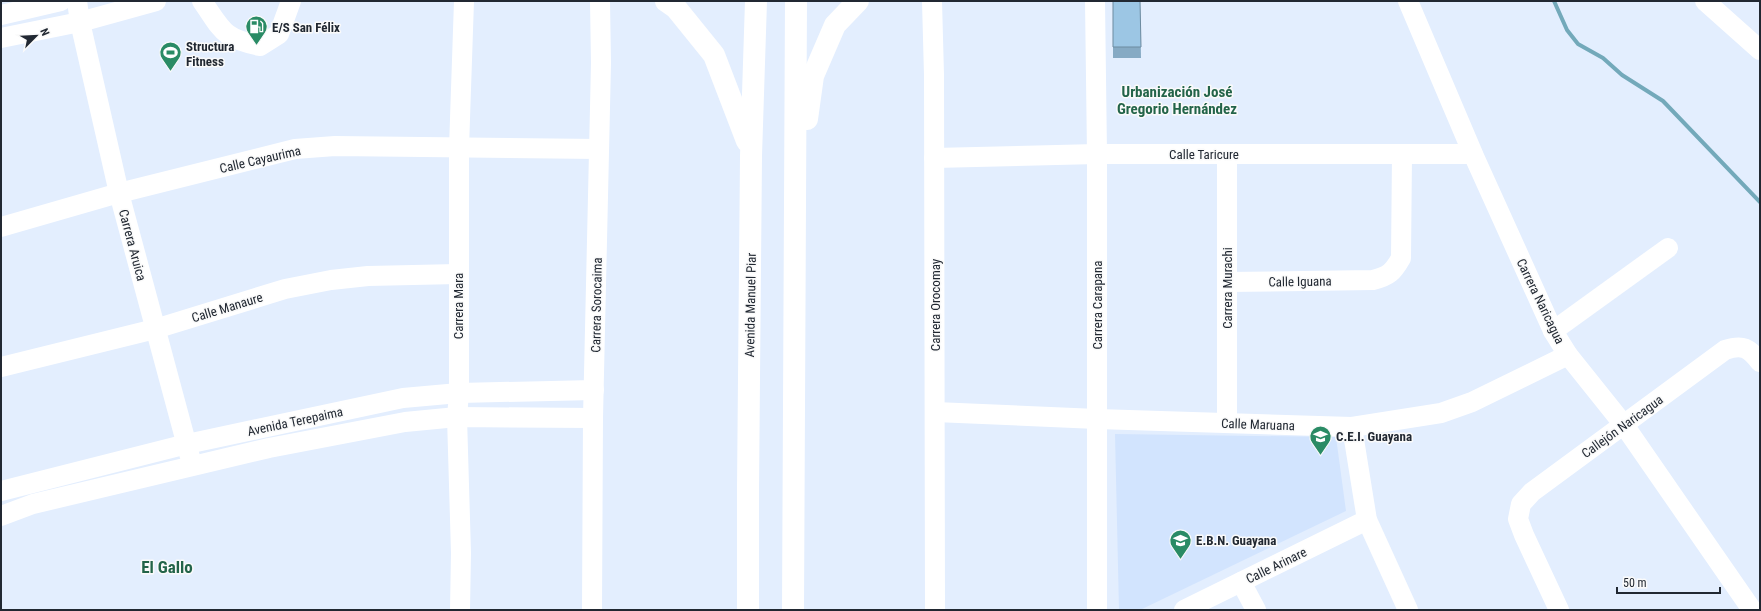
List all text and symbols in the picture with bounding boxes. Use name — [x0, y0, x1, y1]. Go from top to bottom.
fuel station icon: E/S San Félix — [244, 14, 270, 47]
north arrow — [16, 16, 56, 56]
place label: E/S San Félix — [272, 20, 340, 35]
text: N — [37, 26, 52, 38]
place label: Structura Fitness — [186, 39, 234, 69]
sports icon: Structura Fitness — [157, 40, 183, 73]
district label: Urbanización José Gregorio Hernández — [1117, 83, 1237, 118]
street label: Calle Cayaurima — [218, 143, 302, 176]
street label: Calle Taricure — [1169, 147, 1239, 162]
street label: Carrera Aruica — [116, 208, 149, 283]
street label: Carrera Murachi — [1220, 247, 1235, 329]
street label: Avenida Manuel Piar — [742, 252, 759, 358]
street label: Carrera Naricagua — [1513, 256, 1568, 346]
street label: Carrera Sorocaima — [588, 257, 605, 353]
street label: Carrera Orocomay — [928, 258, 943, 351]
street label: Carrera Carapana — [1090, 260, 1105, 350]
street label: Carrera Mara — [451, 273, 466, 339]
street label: Calle Iguana — [1268, 273, 1332, 290]
street label: Calle Manaure — [190, 290, 264, 325]
street label: Callejón Naricagua — [1579, 392, 1666, 461]
street label: Avenida Terepaima — [246, 404, 344, 439]
street label: Calle Maruana — [1221, 416, 1295, 433]
school or university icon: C.E.I. Guayana — [1307, 423, 1333, 456]
place label: C.E.I. Guayana — [1336, 429, 1412, 444]
school or university icon: E.B.N. Guayana — [1167, 527, 1193, 560]
place label: E.B.N. Guayana — [1196, 533, 1276, 548]
street label: Calle Arinare — [1243, 544, 1309, 587]
district label: El Gallo — [141, 557, 193, 577]
scale bar — [1617, 569, 1720, 595]
text: 50 m — [1623, 576, 1647, 590]

